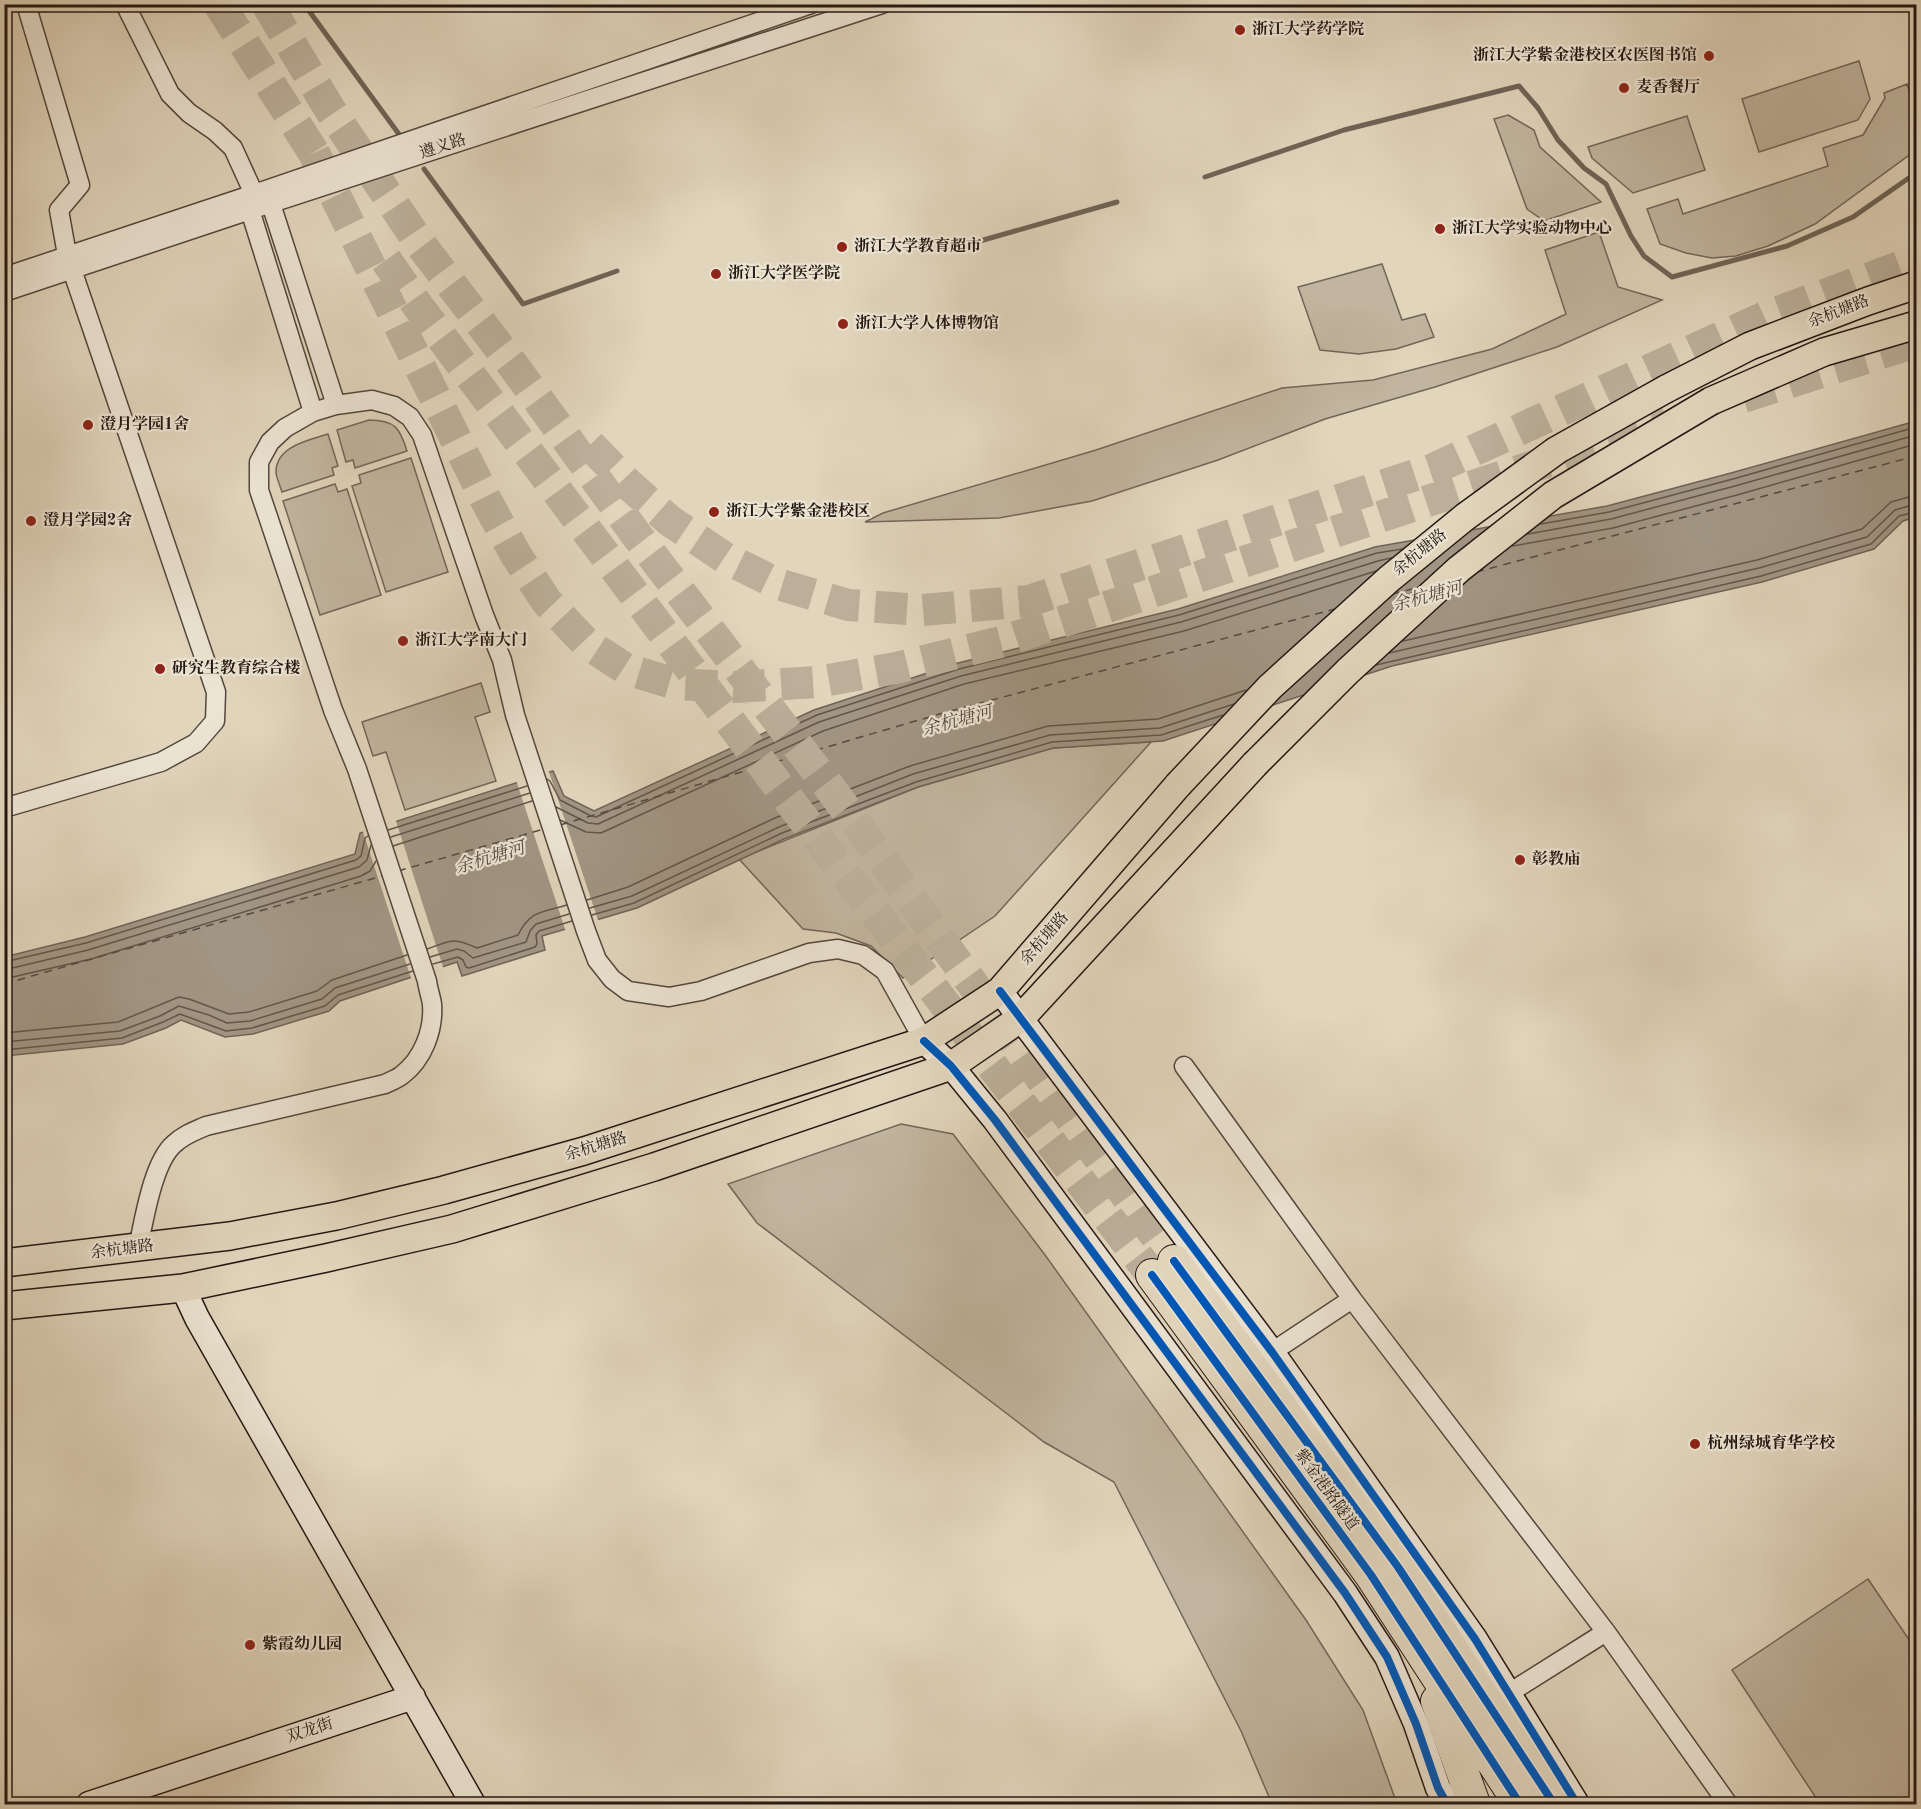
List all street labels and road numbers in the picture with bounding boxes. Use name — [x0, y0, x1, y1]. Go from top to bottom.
street label: 遵义路 — [417, 130, 468, 162]
street label: 余杭塘路 — [1806, 291, 1872, 331]
street label: 余杭塘路 — [1389, 525, 1450, 579]
street label: 余杭塘路 — [1016, 908, 1072, 968]
street label: 余杭塘路 — [562, 1128, 629, 1164]
street label: 余杭塘路 — [89, 1236, 155, 1262]
street label: 紫金港路隧道 — [1291, 1445, 1362, 1534]
street label: 双龙街 — [284, 1714, 335, 1746]

